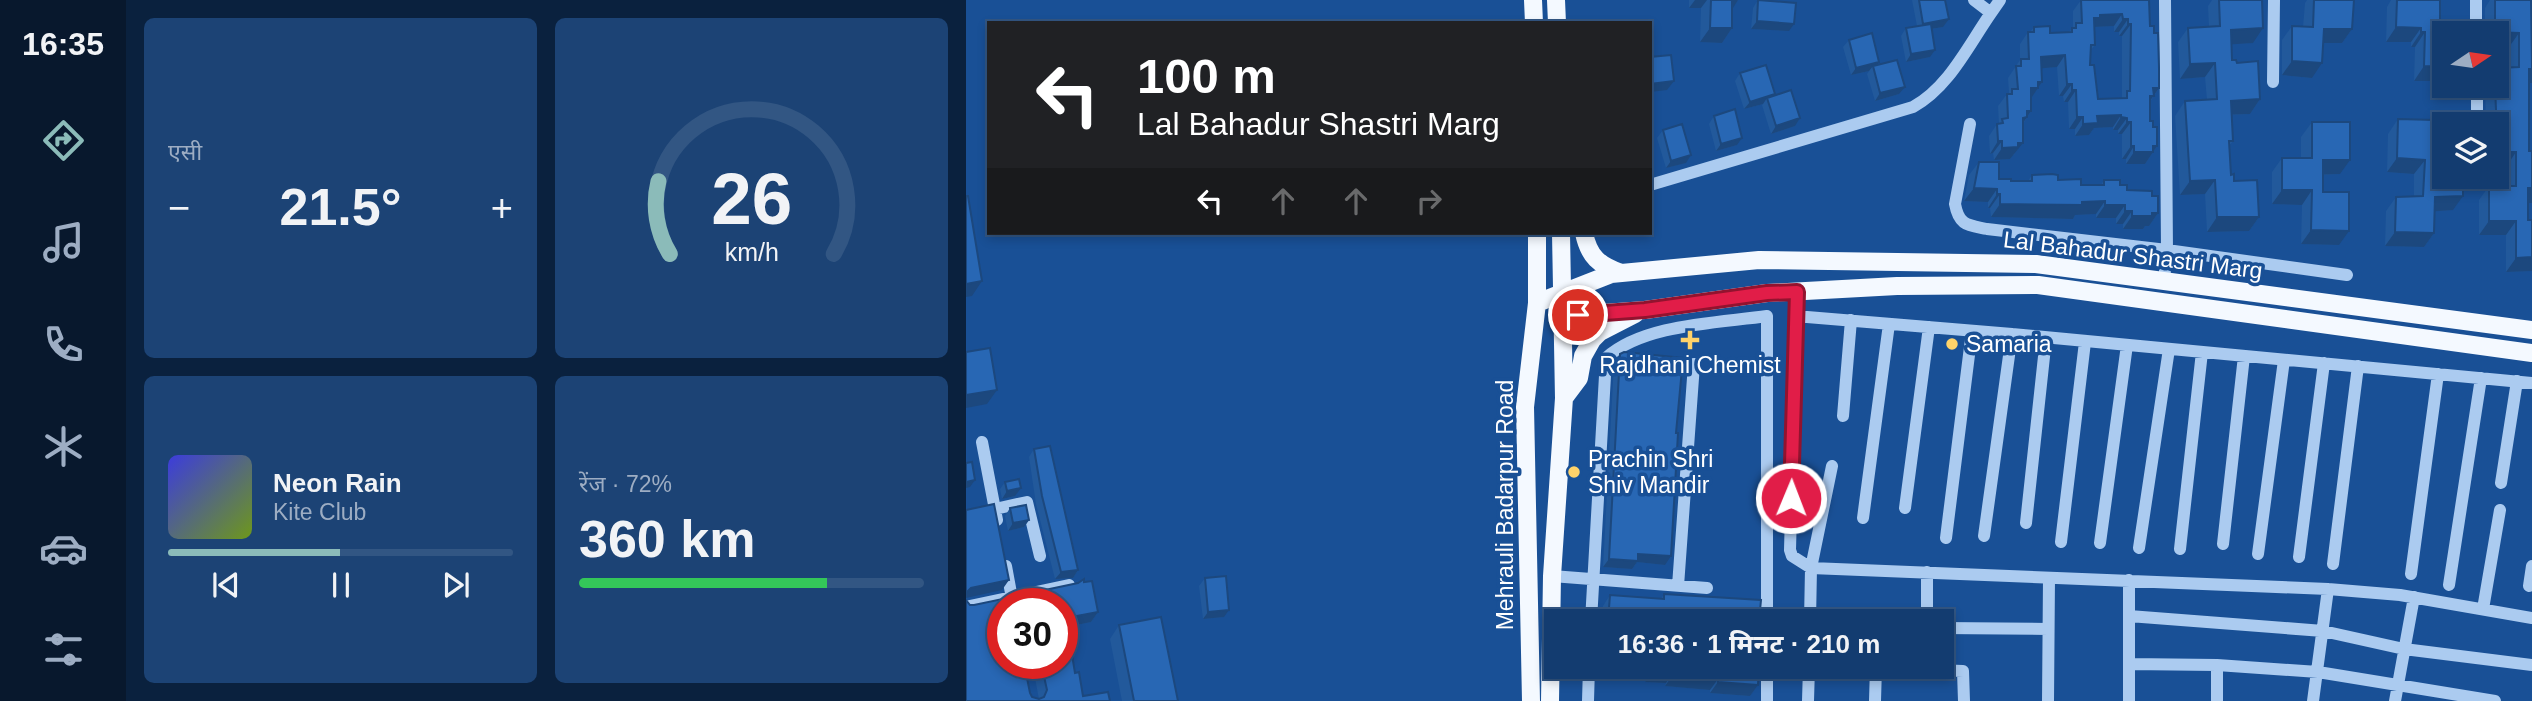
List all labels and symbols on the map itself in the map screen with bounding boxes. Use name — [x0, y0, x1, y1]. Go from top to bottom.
north arrow — [2432, 21, 2510, 98]
street label: Lal Bahadur Shastri Marg — [2002, 226, 2264, 284]
pin — [1548, 285, 1608, 345]
place label: Samaria — [1966, 331, 2052, 357]
marker: Rajdhani Chemist — [1682, 332, 1698, 348]
marker: Samaria — [1944, 336, 1960, 352]
place label: Rajdhani Chemist — [1599, 352, 1781, 378]
street label: Mehrauli Badarpur Road — [1492, 380, 1518, 630]
place label: Prachin Shri Shiv Mandir — [1588, 446, 1713, 498]
position arrow — [1754, 461, 1828, 535]
marker: Prachin Shri Shiv Mandir — [1566, 464, 1582, 480]
speed limit sign: 30 — [987, 588, 1078, 679]

